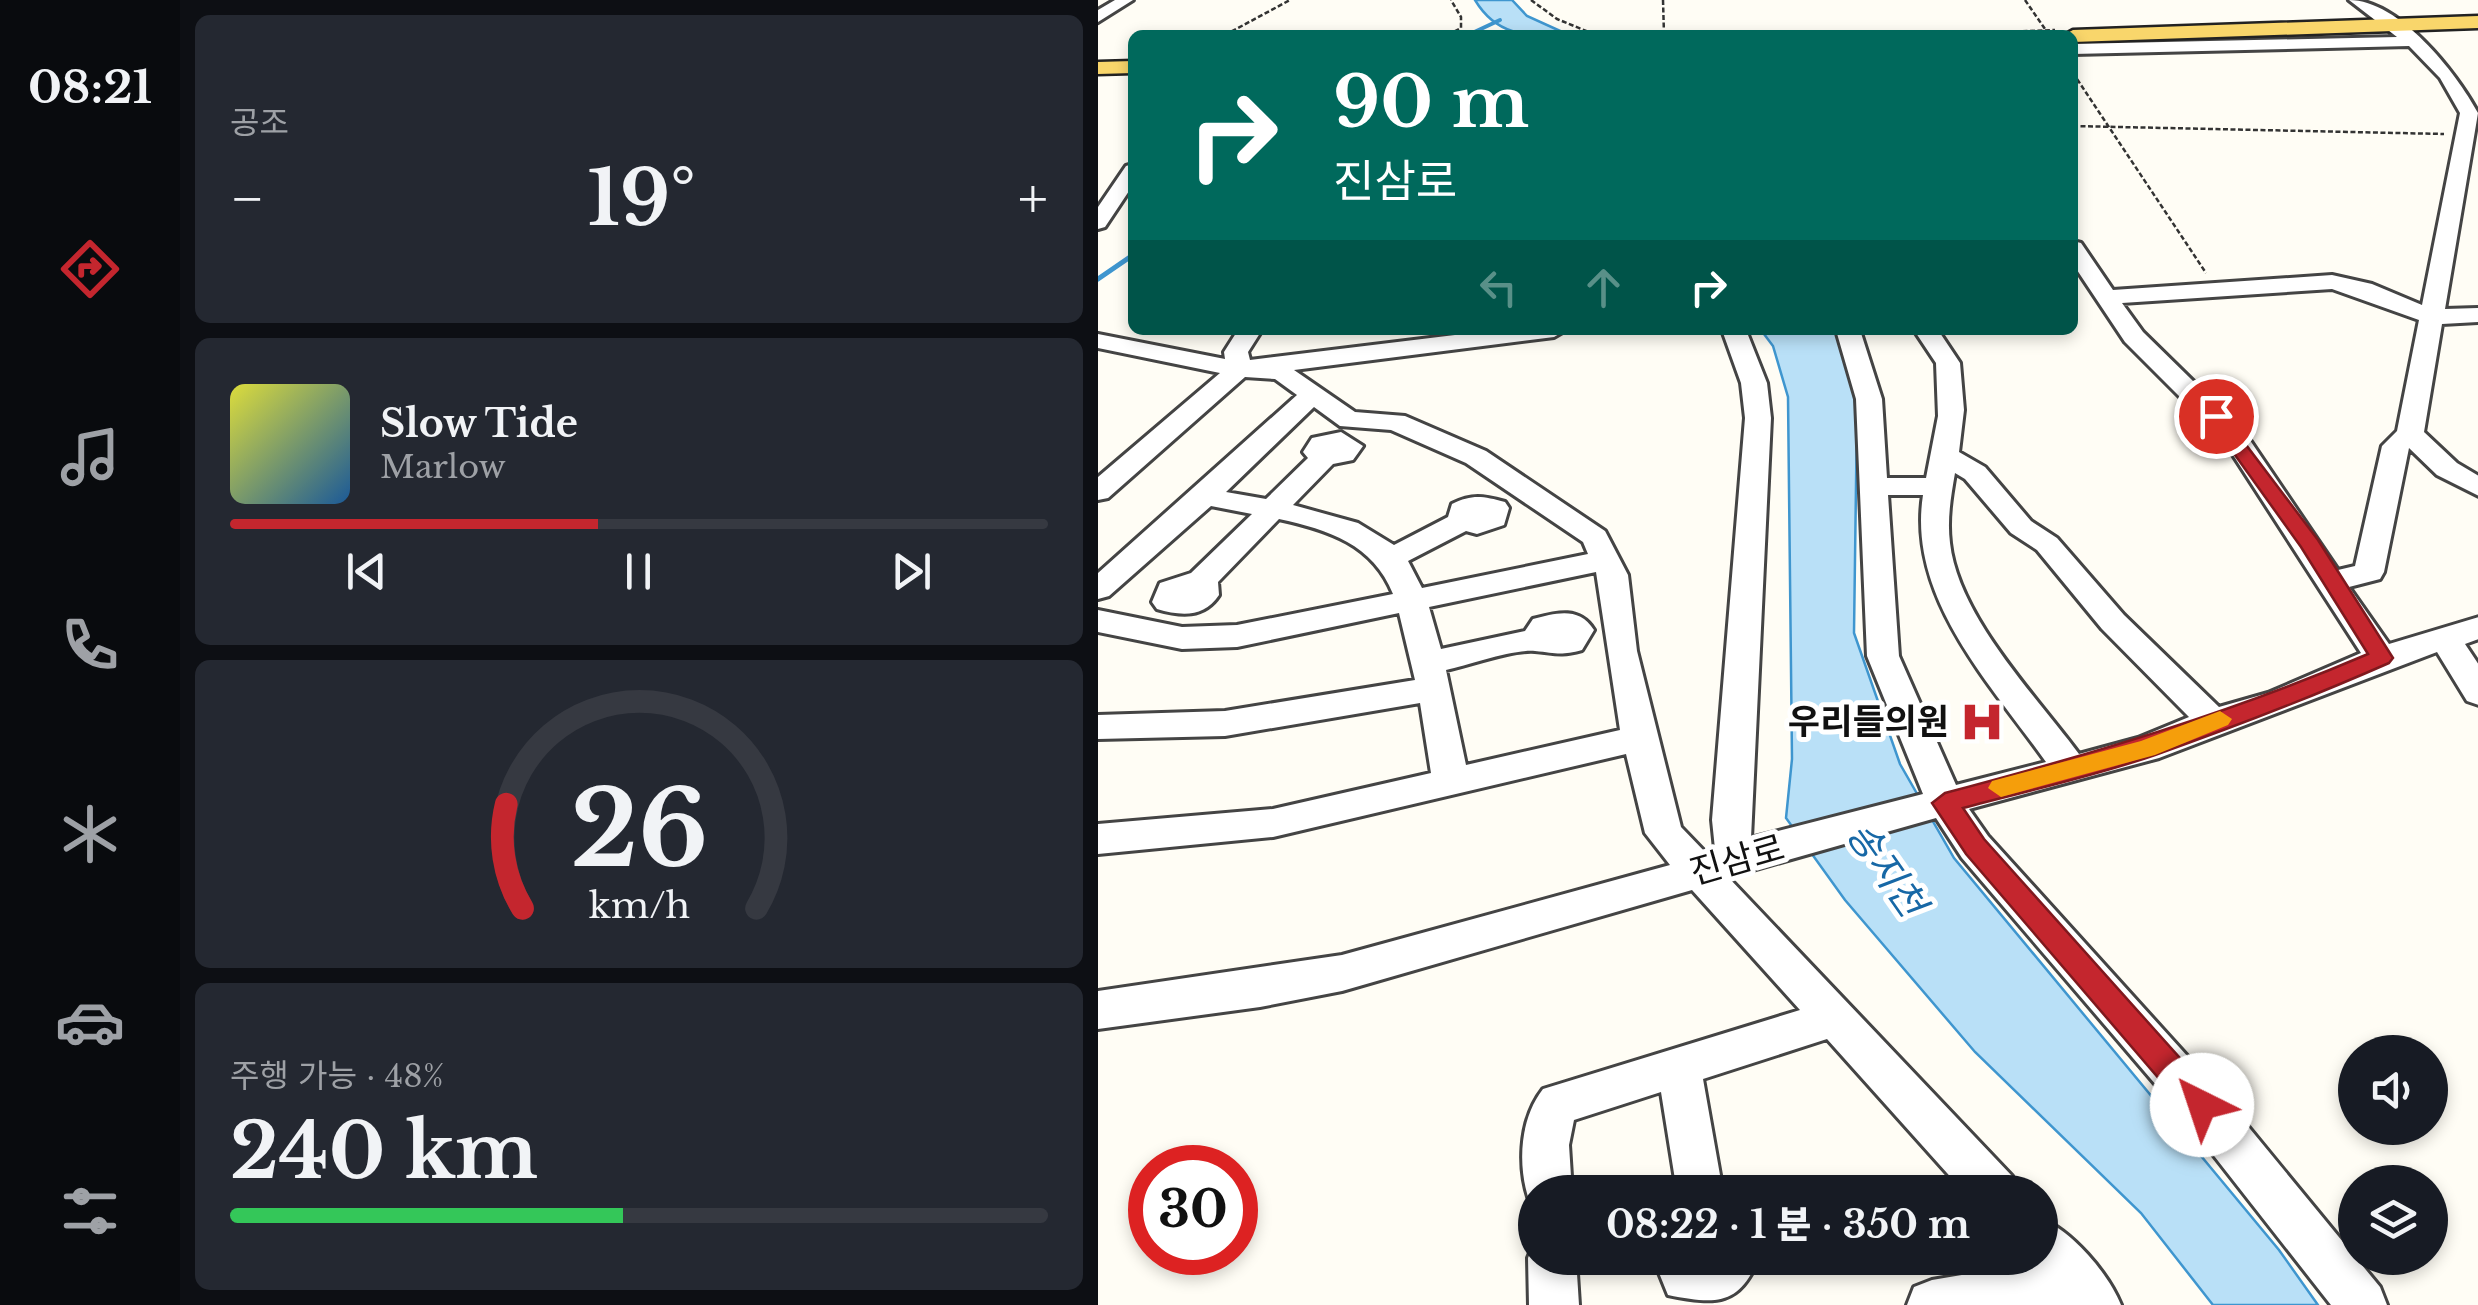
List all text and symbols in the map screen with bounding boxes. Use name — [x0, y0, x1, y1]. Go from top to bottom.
text: 08:21 — [28, 59, 152, 115]
text: 90 m — [1333, 59, 1529, 146]
icon: right — [1168, 70, 1298, 200]
text: 공조 — [230, 103, 289, 143]
text: 19° — [587, 152, 695, 245]
text: 진삼로 — [1333, 153, 1457, 209]
text: − — [230, 165, 265, 233]
text: + — [1018, 165, 1048, 233]
icon: directions — [55, 234, 125, 304]
icon: left — [1471, 260, 1526, 315]
icon: ahead — [1576, 260, 1631, 315]
icon: right — [1681, 260, 1736, 315]
pin — [2174, 374, 2259, 459]
icon: arrive — [2189, 389, 2244, 444]
text: Slow Tide — [380, 400, 578, 447]
icon: music — [55, 422, 125, 492]
text: Marlow — [380, 447, 506, 487]
icon: previous — [339, 544, 394, 599]
icon: pause — [611, 544, 666, 599]
icon: next — [884, 544, 939, 599]
icon: phone — [55, 610, 125, 680]
hospital icon: 우리들의원 — [1958, 698, 2006, 746]
place label: 우리들의원 — [1788, 700, 1949, 743]
text: 26 — [570, 765, 708, 894]
icon: climate — [55, 799, 125, 869]
water label: 송지천 — [1837, 812, 1938, 928]
street label: 진삼로 — [1685, 826, 1789, 894]
text: km/h — [588, 883, 690, 928]
icon: car — [55, 987, 125, 1057]
map controls — [2338, 1035, 2448, 1275]
button: sound — [2338, 1035, 2448, 1145]
position arrow — [2150, 1053, 2254, 1157]
text: 주행 가능 · 48% — [230, 1056, 444, 1096]
text: 240 km — [230, 1105, 538, 1198]
speed limit sign: 30 — [1128, 1145, 1258, 1275]
button: layers — [2338, 1165, 2448, 1275]
icon: filters — [55, 1176, 125, 1246]
text: 08:22 · 1 분 · 350 m — [1606, 1201, 1970, 1248]

